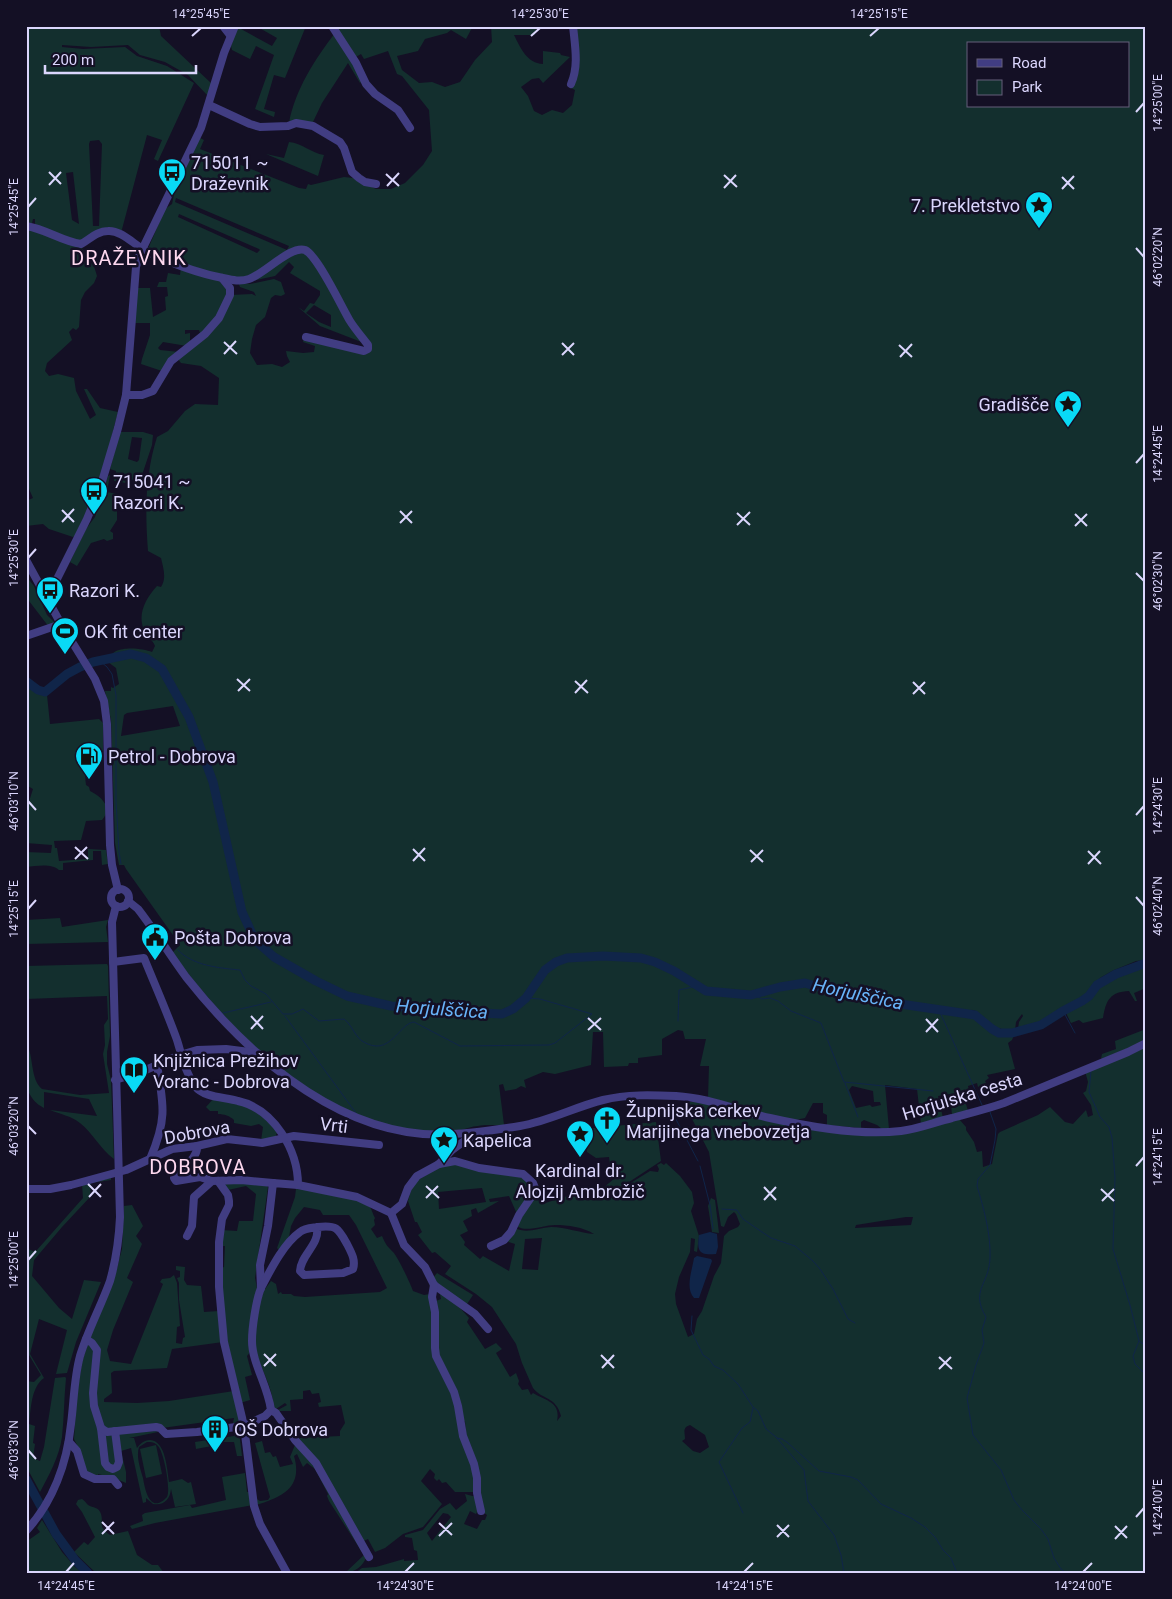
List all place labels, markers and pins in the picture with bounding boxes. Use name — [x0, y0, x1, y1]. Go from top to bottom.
place label: 715011 ~ Draževnik — [191, 152, 270, 194]
bus stop icon: 715011 ~ Draževnik — [157, 157, 187, 196]
place icon: 7. Prekletstvo — [1024, 190, 1054, 229]
place label: 7. Prekletstvo — [911, 195, 1020, 216]
place icon: Gradišče — [1053, 389, 1083, 428]
place label: Gradišče — [978, 394, 1049, 415]
place label: 715041 ~ Razori K. — [113, 471, 190, 513]
bus stop icon: 715041 ~ Razori K. — [79, 476, 109, 515]
bus stop icon: Razori K. — [35, 575, 65, 614]
place label: Razori K. — [69, 580, 140, 601]
sports icon: OK fit center — [50, 616, 80, 655]
place label: OK fit center — [84, 621, 183, 642]
fuel station icon: Petrol - Dobrova — [74, 741, 104, 780]
place label: Petrol - Dobrova — [108, 746, 236, 767]
public building icon: Pošta Dobrova — [140, 922, 170, 961]
place label: Pošta Dobrova — [174, 927, 292, 948]
place label: Knjižnica Prežihov Voranc - Dobrova — [153, 1050, 299, 1092]
library icon: Knjižnica Prežihov Voranc - Dobrova — [119, 1055, 149, 1094]
place label: Župnijska cerkev Marijinega vnebovzetja — [626, 1100, 810, 1142]
church icon: Župnijska cerkev Marijinega vnebovzetja — [592, 1105, 622, 1144]
place icon: Kardinal dr. Alojzij Ambrožič — [565, 1119, 595, 1158]
place icon: Kapelica — [429, 1125, 459, 1164]
place label: Kapelica — [463, 1130, 532, 1151]
place label: Kardinal dr. Alojzij Ambrožič — [515, 1160, 645, 1202]
building icon: OŠ Dobrova — [200, 1414, 230, 1453]
place label: OŠ Dobrova — [234, 1419, 328, 1440]

